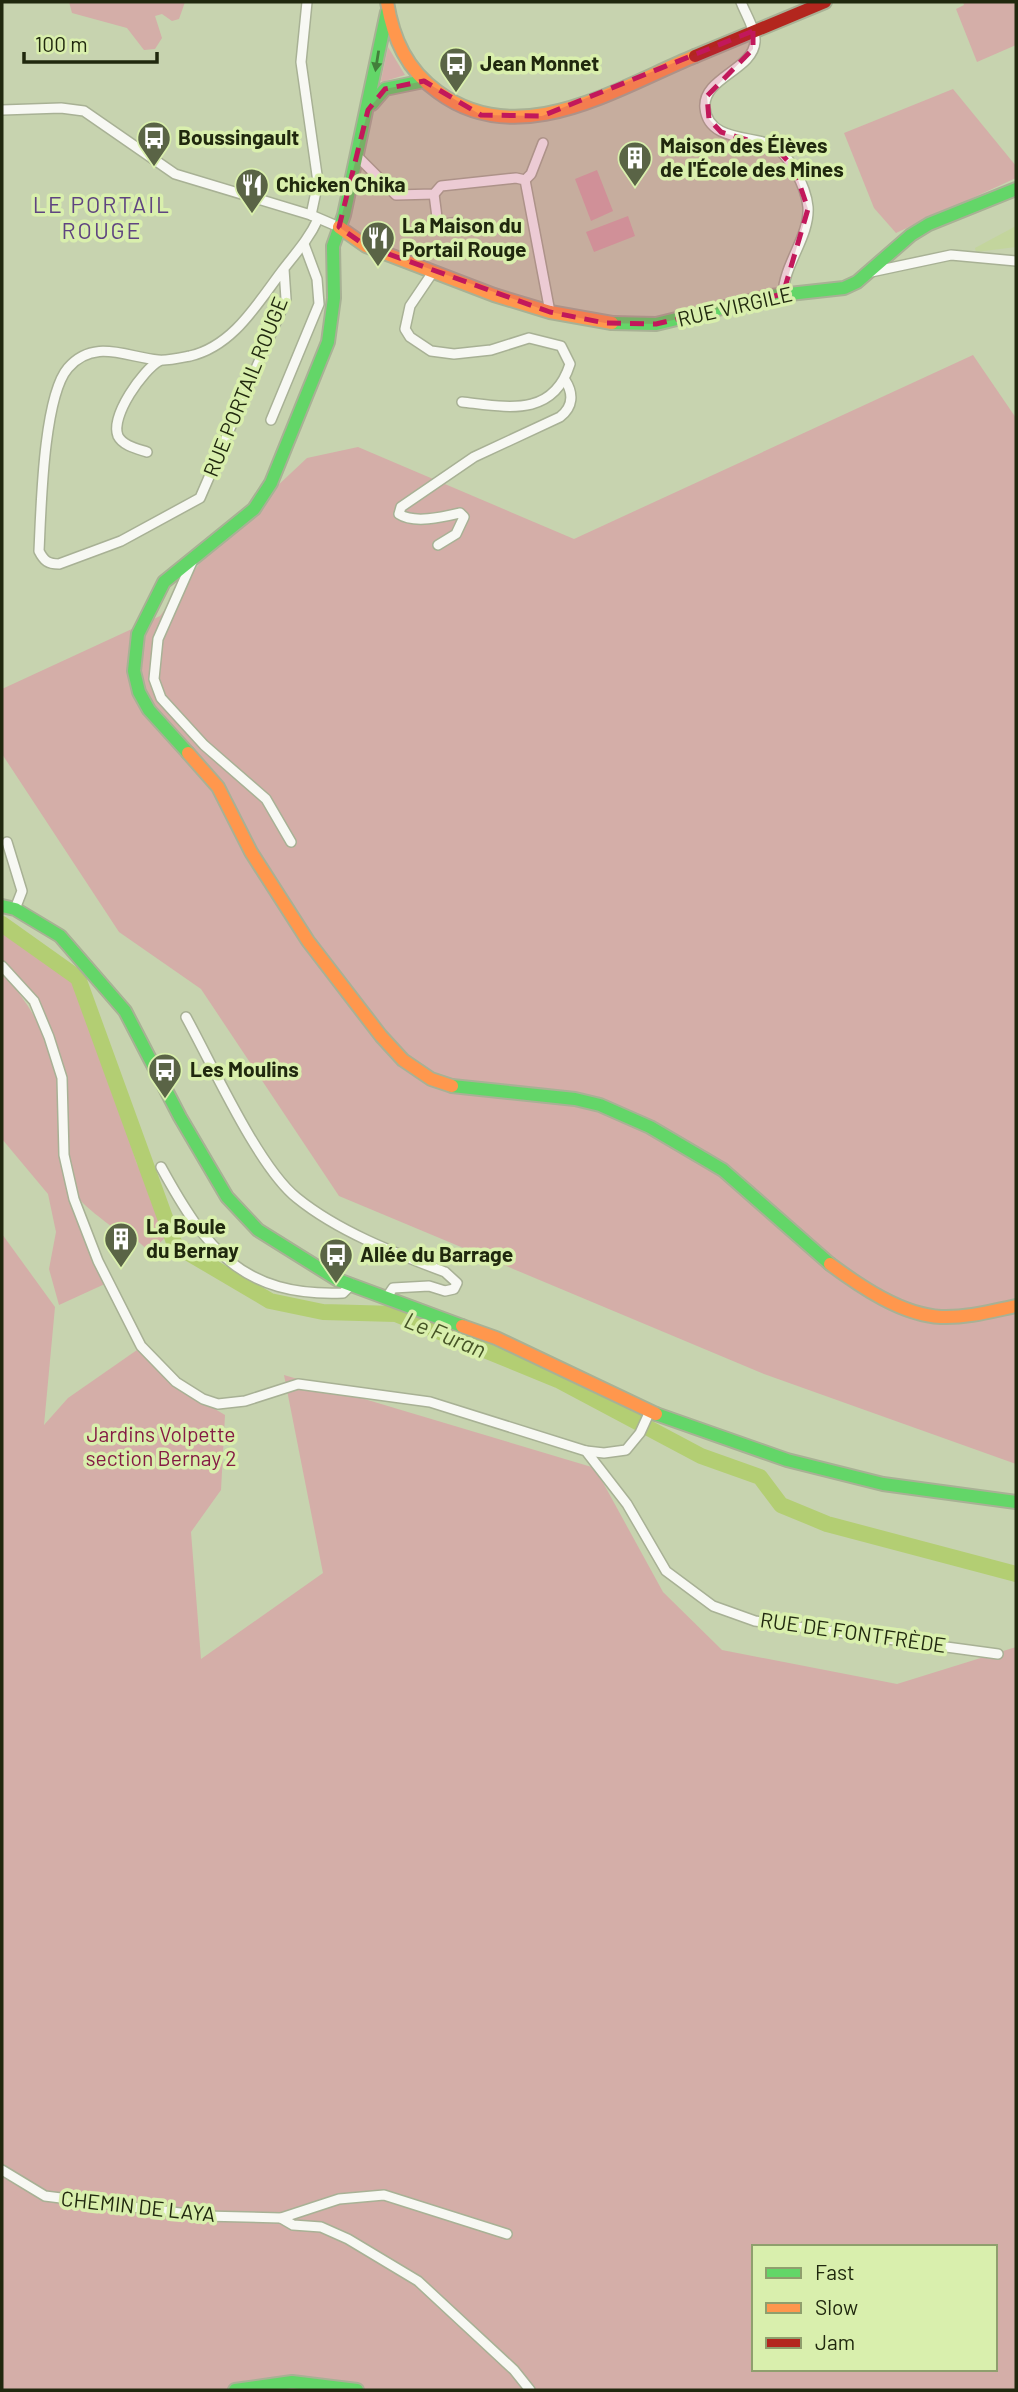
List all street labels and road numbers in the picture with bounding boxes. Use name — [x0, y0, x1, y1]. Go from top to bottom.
street label: RUE VIRGILE — [675, 280, 794, 331]
street label: RUE PORTAIL ROUGE — [197, 293, 292, 480]
street label: RUE DE FONTFRÈDE — [759, 1606, 948, 1657]
street label: CHEMIN DE LAYA — [60, 2185, 217, 2226]

